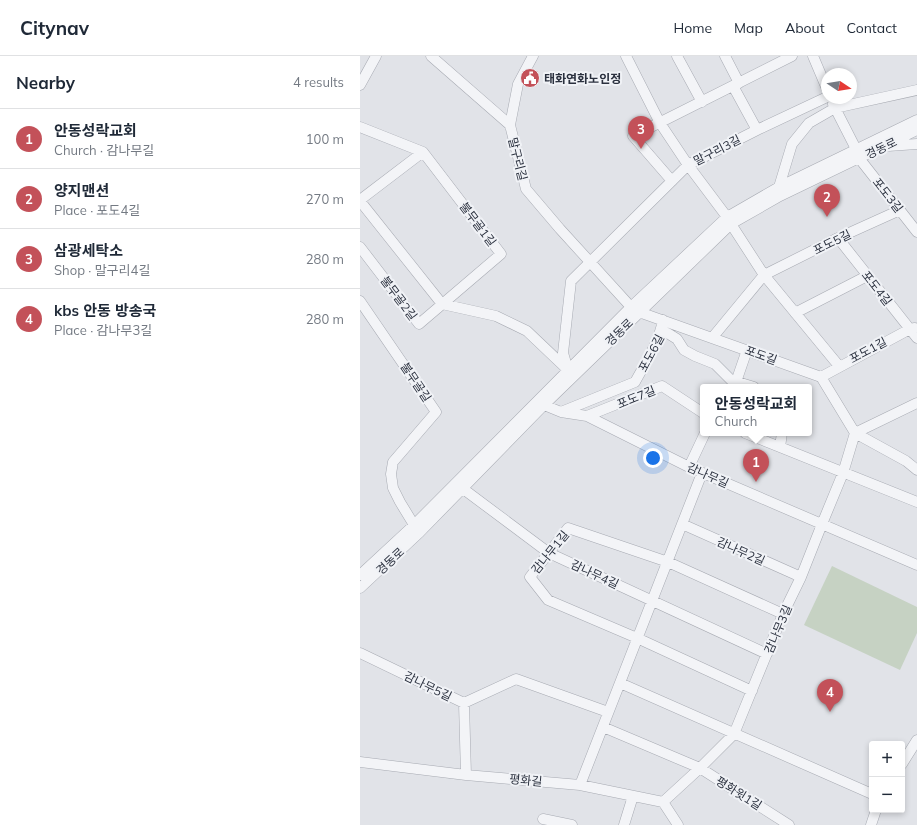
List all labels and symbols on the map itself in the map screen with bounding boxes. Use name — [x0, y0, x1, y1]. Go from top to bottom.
public building icon: 태화연화노인정 — [519, 67, 541, 89]
north arrow — [821, 68, 857, 104]
place label: 태화연화노인정 — [544, 71, 621, 86]
pin: 3 — [628, 116, 654, 149]
street label: 말구리3길 — [691, 132, 743, 168]
street label: 경동로 — [863, 134, 899, 162]
street label: 말구리길 — [505, 136, 531, 182]
street label: 포도3길 — [870, 174, 906, 216]
pin: 2 — [814, 184, 840, 217]
street label: 불무골1길 — [457, 199, 499, 249]
street label: 포도5길 — [811, 226, 853, 258]
street label: 포도4길 — [859, 267, 895, 309]
street label: 불무골2길 — [378, 273, 420, 323]
street label: 경동로 — [602, 315, 636, 349]
street label: 포도6길 — [635, 332, 667, 374]
street label: 포도1길 — [847, 334, 889, 366]
street label: 포도길 — [743, 342, 779, 368]
street label: 불무골길 — [397, 359, 435, 405]
street label: 포도7길 — [614, 382, 658, 412]
your location — [643, 448, 663, 468]
pin: 1 — [743, 449, 769, 482]
street label: 감나무길 — [685, 459, 731, 491]
street label: 감나무1길 — [528, 527, 572, 577]
street label: 감나무2길 — [714, 534, 768, 568]
street label: 경동로 — [373, 544, 407, 578]
street label: 감나무4길 — [569, 556, 621, 592]
street label: 감나무3길 — [761, 602, 795, 656]
street label: 감나무5길 — [402, 668, 454, 704]
pin: 4 — [817, 679, 843, 712]
street label: 평화길 — [509, 771, 543, 789]
street label: 평화윗1길 — [713, 773, 765, 813]

